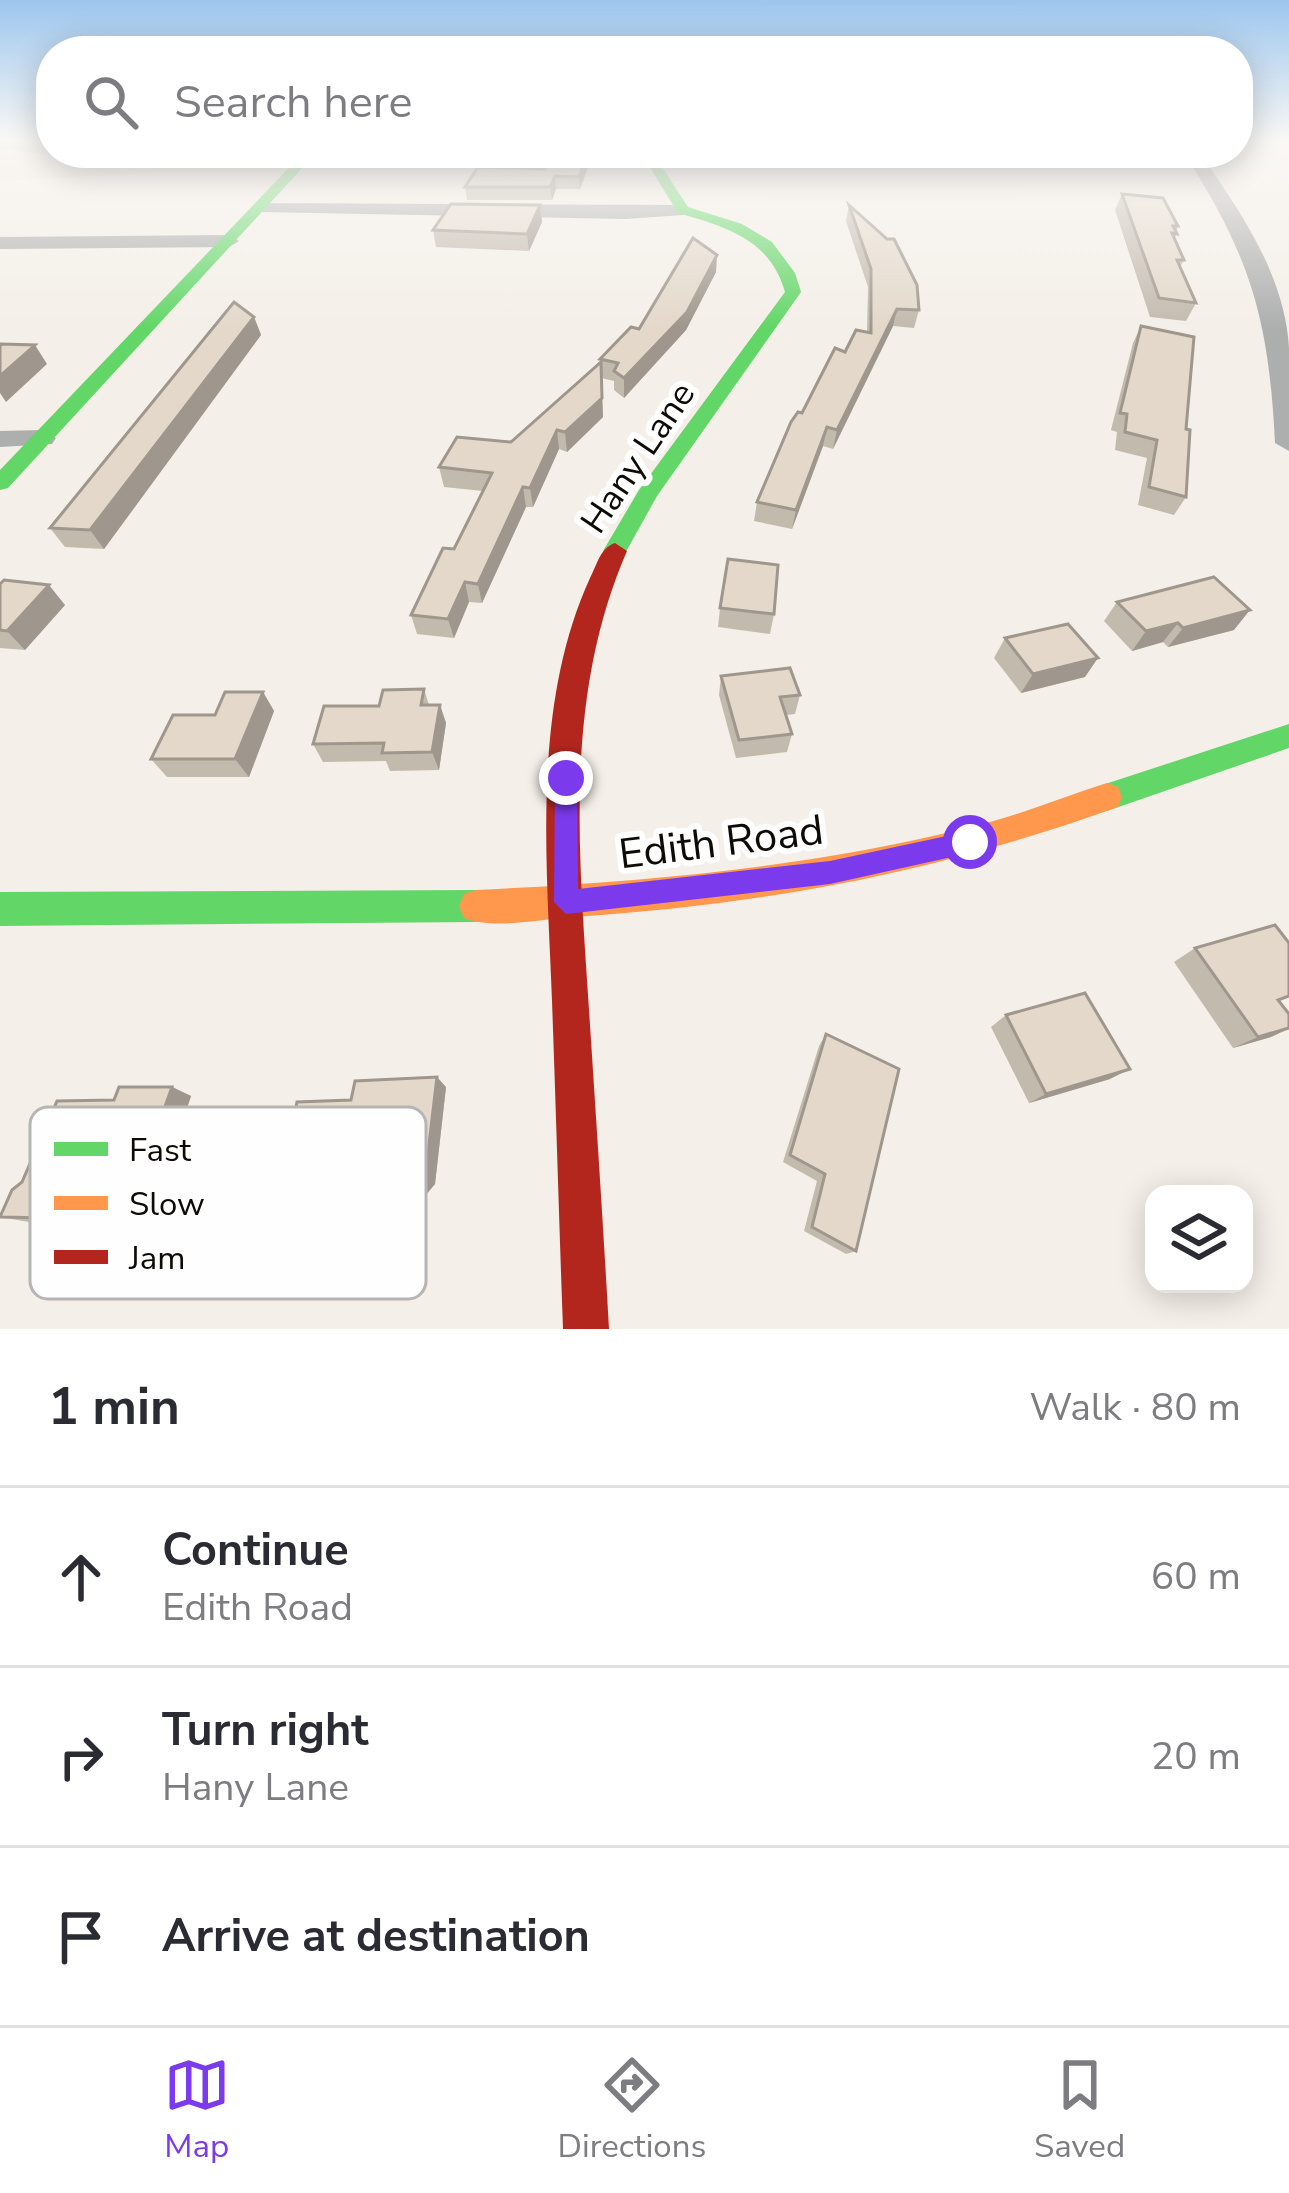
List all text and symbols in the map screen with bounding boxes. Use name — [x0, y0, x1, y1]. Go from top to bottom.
search box — [36, 36, 1253, 168]
icon: search — [78, 69, 144, 135]
text: Search here — [174, 72, 413, 133]
street label: Hany Lane — [570, 373, 707, 543]
route end — [539, 751, 593, 805]
street label: Edith Road — [616, 802, 827, 883]
route start — [943, 815, 997, 869]
legend — [30, 1107, 426, 1299]
text: Fast — [129, 1128, 192, 1173]
text: Slow — [129, 1182, 205, 1227]
map controls — [1145, 1185, 1253, 1293]
button: layers — [1145, 1185, 1253, 1293]
text: Jam — [128, 1236, 185, 1281]
text: 1 min — [48, 1372, 180, 1442]
text: Walk · 80 m — [1029, 1381, 1241, 1434]
text: Continue — [162, 1520, 349, 1581]
icon: ahead — [48, 1544, 114, 1610]
text: 60 m — [1151, 1550, 1241, 1603]
text: Edith Road — [162, 1581, 353, 1634]
text: Turn right — [162, 1700, 369, 1761]
icon: right — [48, 1724, 114, 1790]
text: 20 m — [1151, 1730, 1241, 1783]
text: Hany Lane — [162, 1761, 349, 1814]
icon: arrive — [48, 1904, 114, 1970]
text: Arrive at destination — [162, 1906, 590, 1967]
tab: Map — [164, 2052, 230, 2169]
tab: Directions — [558, 2052, 706, 2169]
tab: Saved — [1034, 2052, 1125, 2169]

